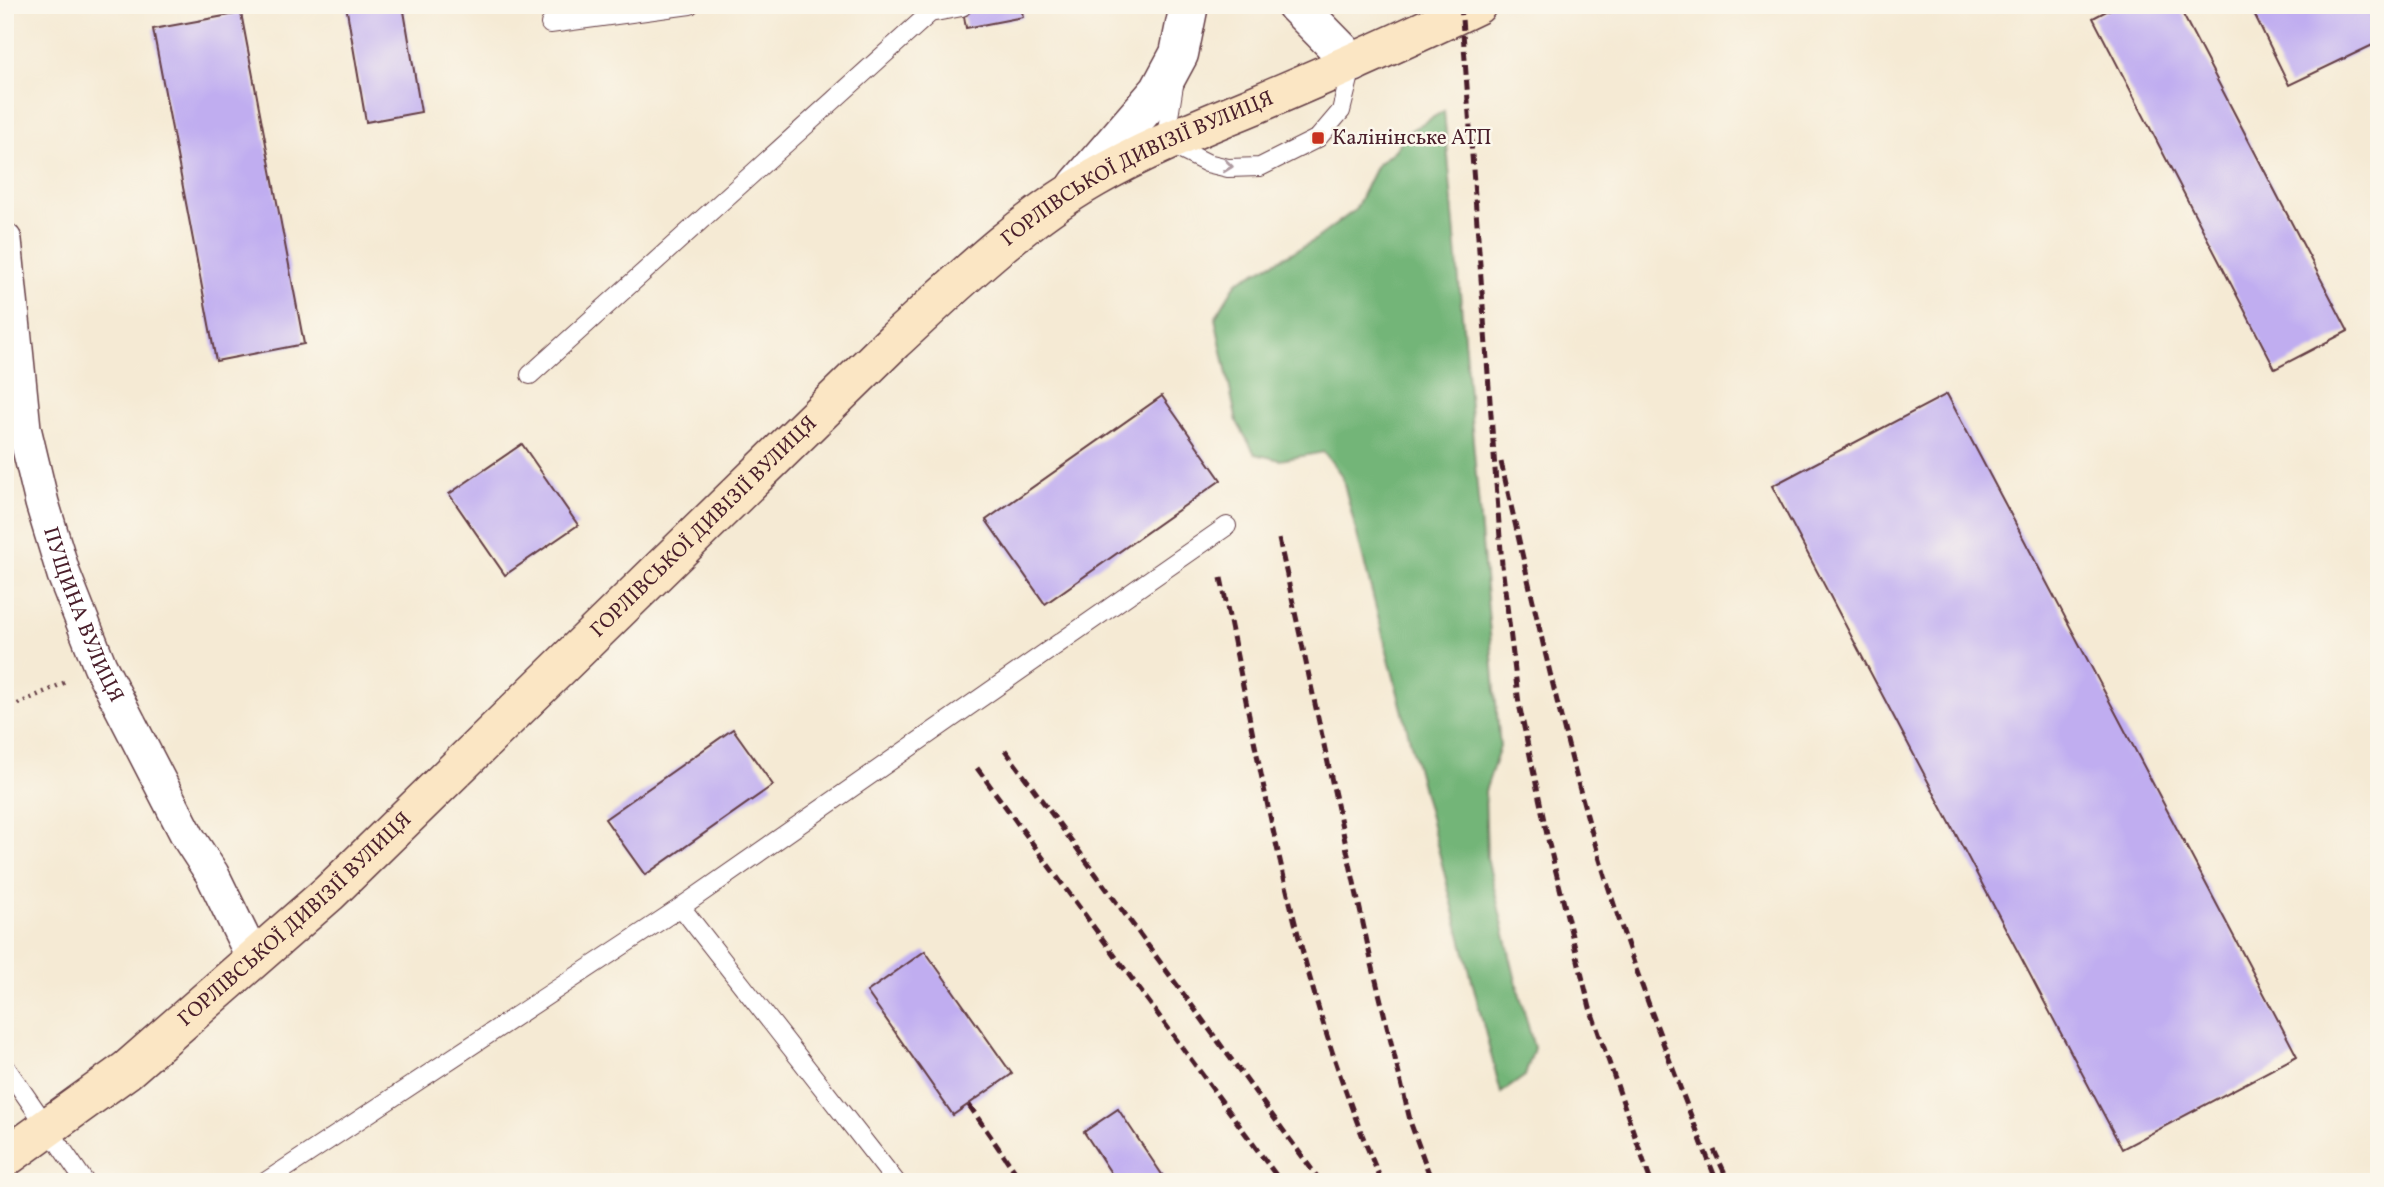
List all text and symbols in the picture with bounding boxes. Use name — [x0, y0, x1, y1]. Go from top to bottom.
street label: ГОРЛІВСЬКОЇ ДИВІЗІЇ ВУЛИЦЯ — [995, 84, 1278, 253]
place label: Калінінське АТП — [1332, 124, 1492, 153]
marker: Калінінське АТП — [1310, 130, 1326, 146]
one-way arrow — [1223, 158, 1234, 173]
street label: ГОРЛІВСЬКОЇ ДИВІЗІЇ ВУЛИЦЯ — [584, 409, 824, 644]
street label: ПУЩИНА ВУЛИЦЯ — [36, 523, 131, 707]
street label: ГОРЛІВСЬКОЇ ДИВІЗІЇ ВУЛИЦЯ — [172, 806, 418, 1033]

